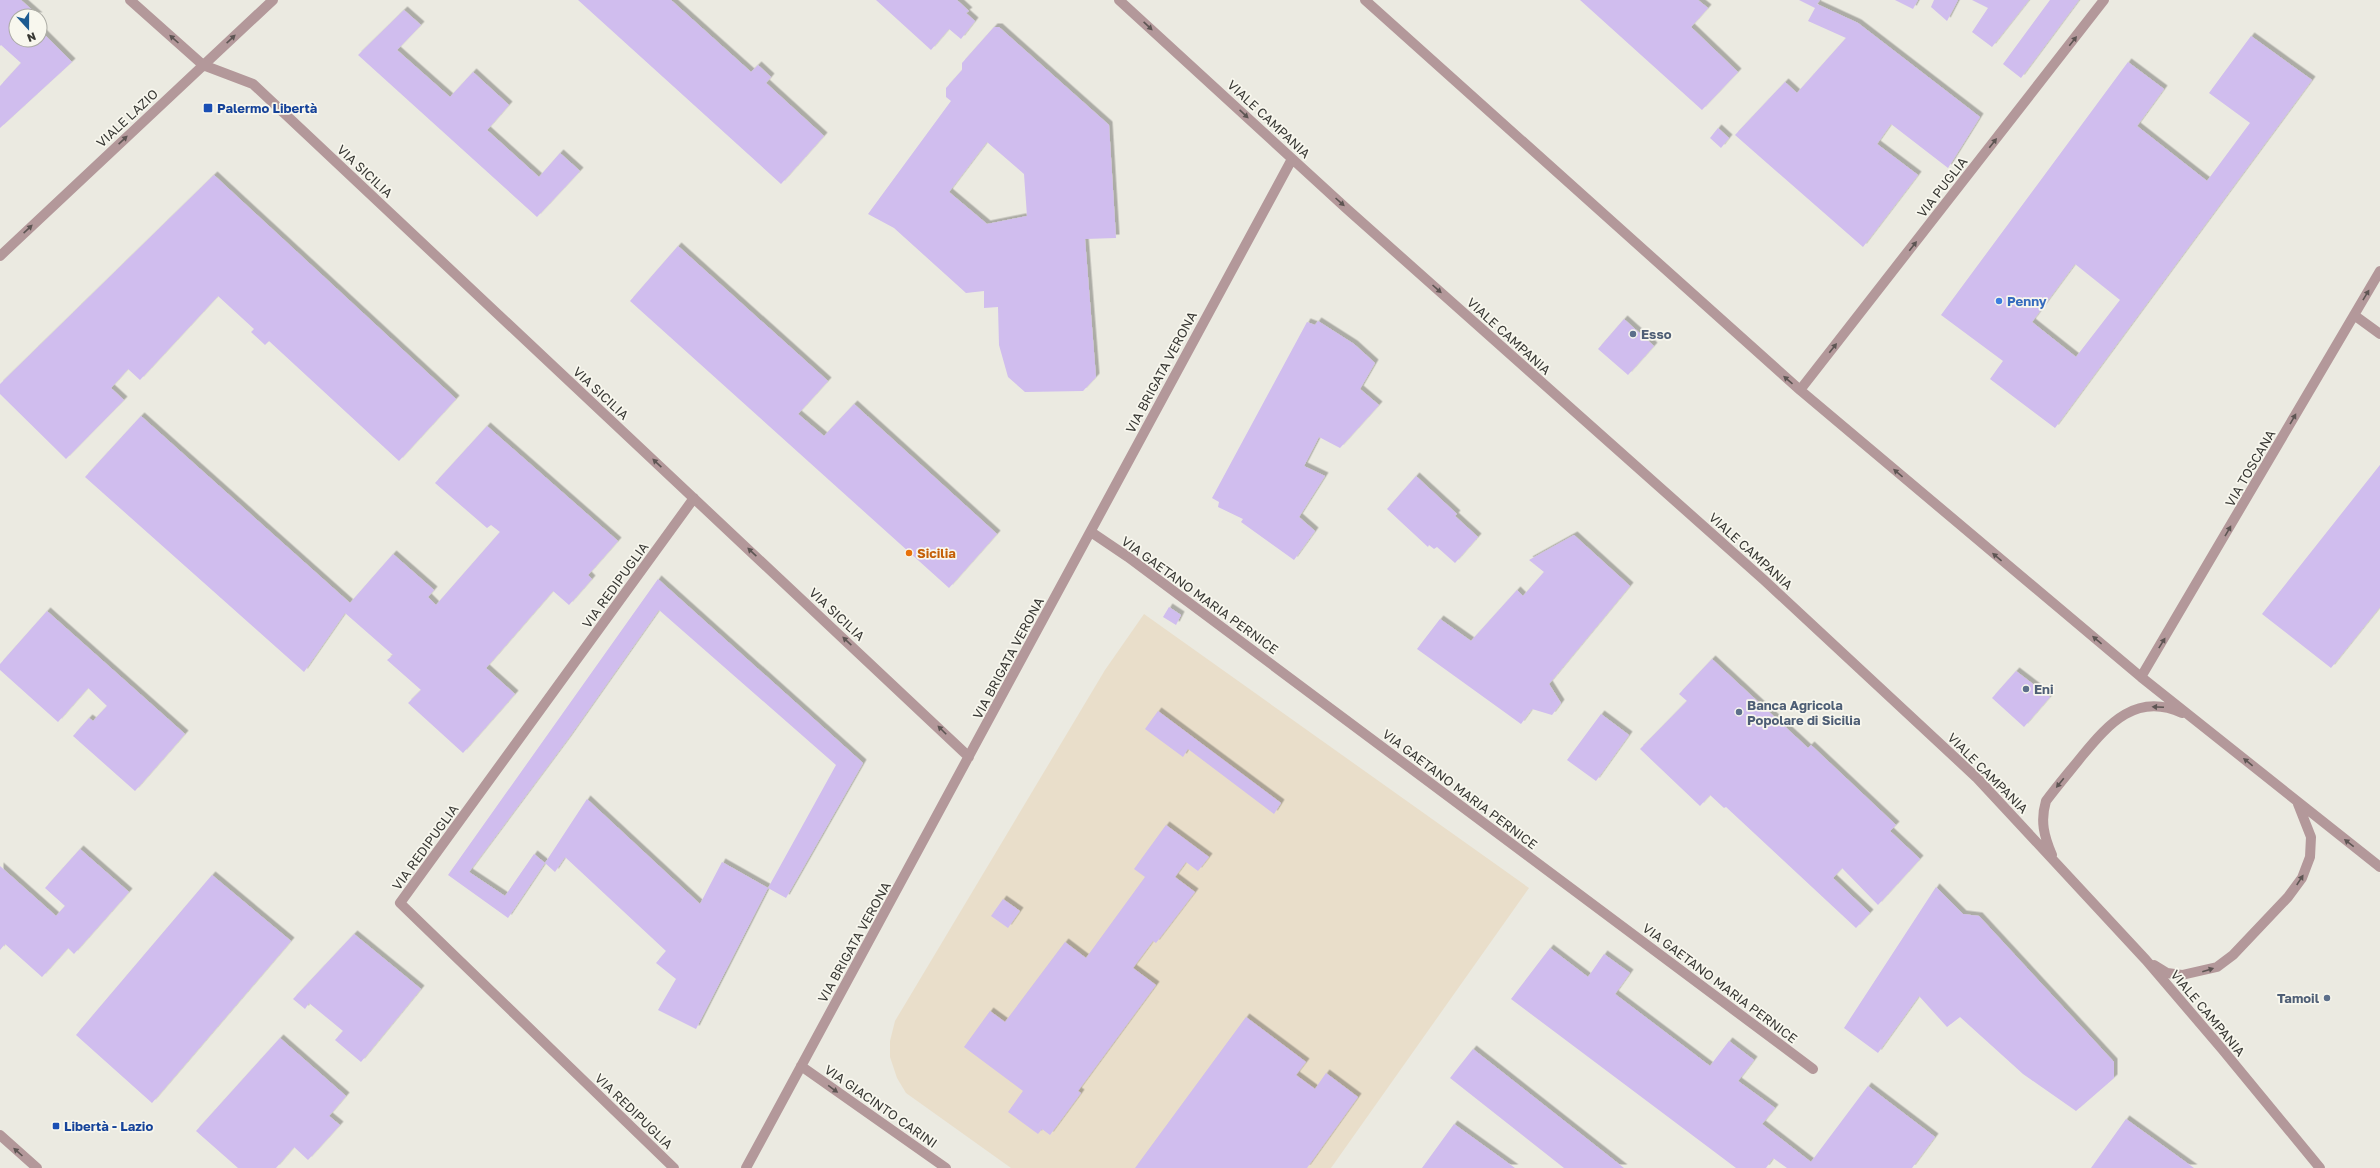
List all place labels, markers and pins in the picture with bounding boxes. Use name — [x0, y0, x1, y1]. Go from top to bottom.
place label: Palermo Libertà — [217, 100, 318, 116]
marker: Palermo Libertà — [202, 102, 214, 114]
place label: Penny — [2007, 293, 2047, 309]
marker: Penny — [1994, 296, 2004, 306]
place label: Esso — [1641, 326, 1672, 342]
marker: Esso — [1628, 329, 1638, 339]
place label: Sicilia — [917, 545, 956, 561]
marker: Sicilia — [904, 548, 914, 558]
place label: Eni — [2034, 681, 2054, 697]
marker: Eni — [2021, 684, 2031, 694]
place label: Banca Agricola Popolare di Sicilia — [1747, 697, 1861, 728]
marker: Banca Agricola Popolare di Sicilia — [1734, 707, 1744, 717]
place label: Tamoil — [2277, 990, 2320, 1006]
marker: Tamoil — [2322, 993, 2332, 1003]
place label: Libertà - Lazio — [64, 1118, 153, 1134]
marker: Libertà - Lazio — [51, 1121, 61, 1131]

